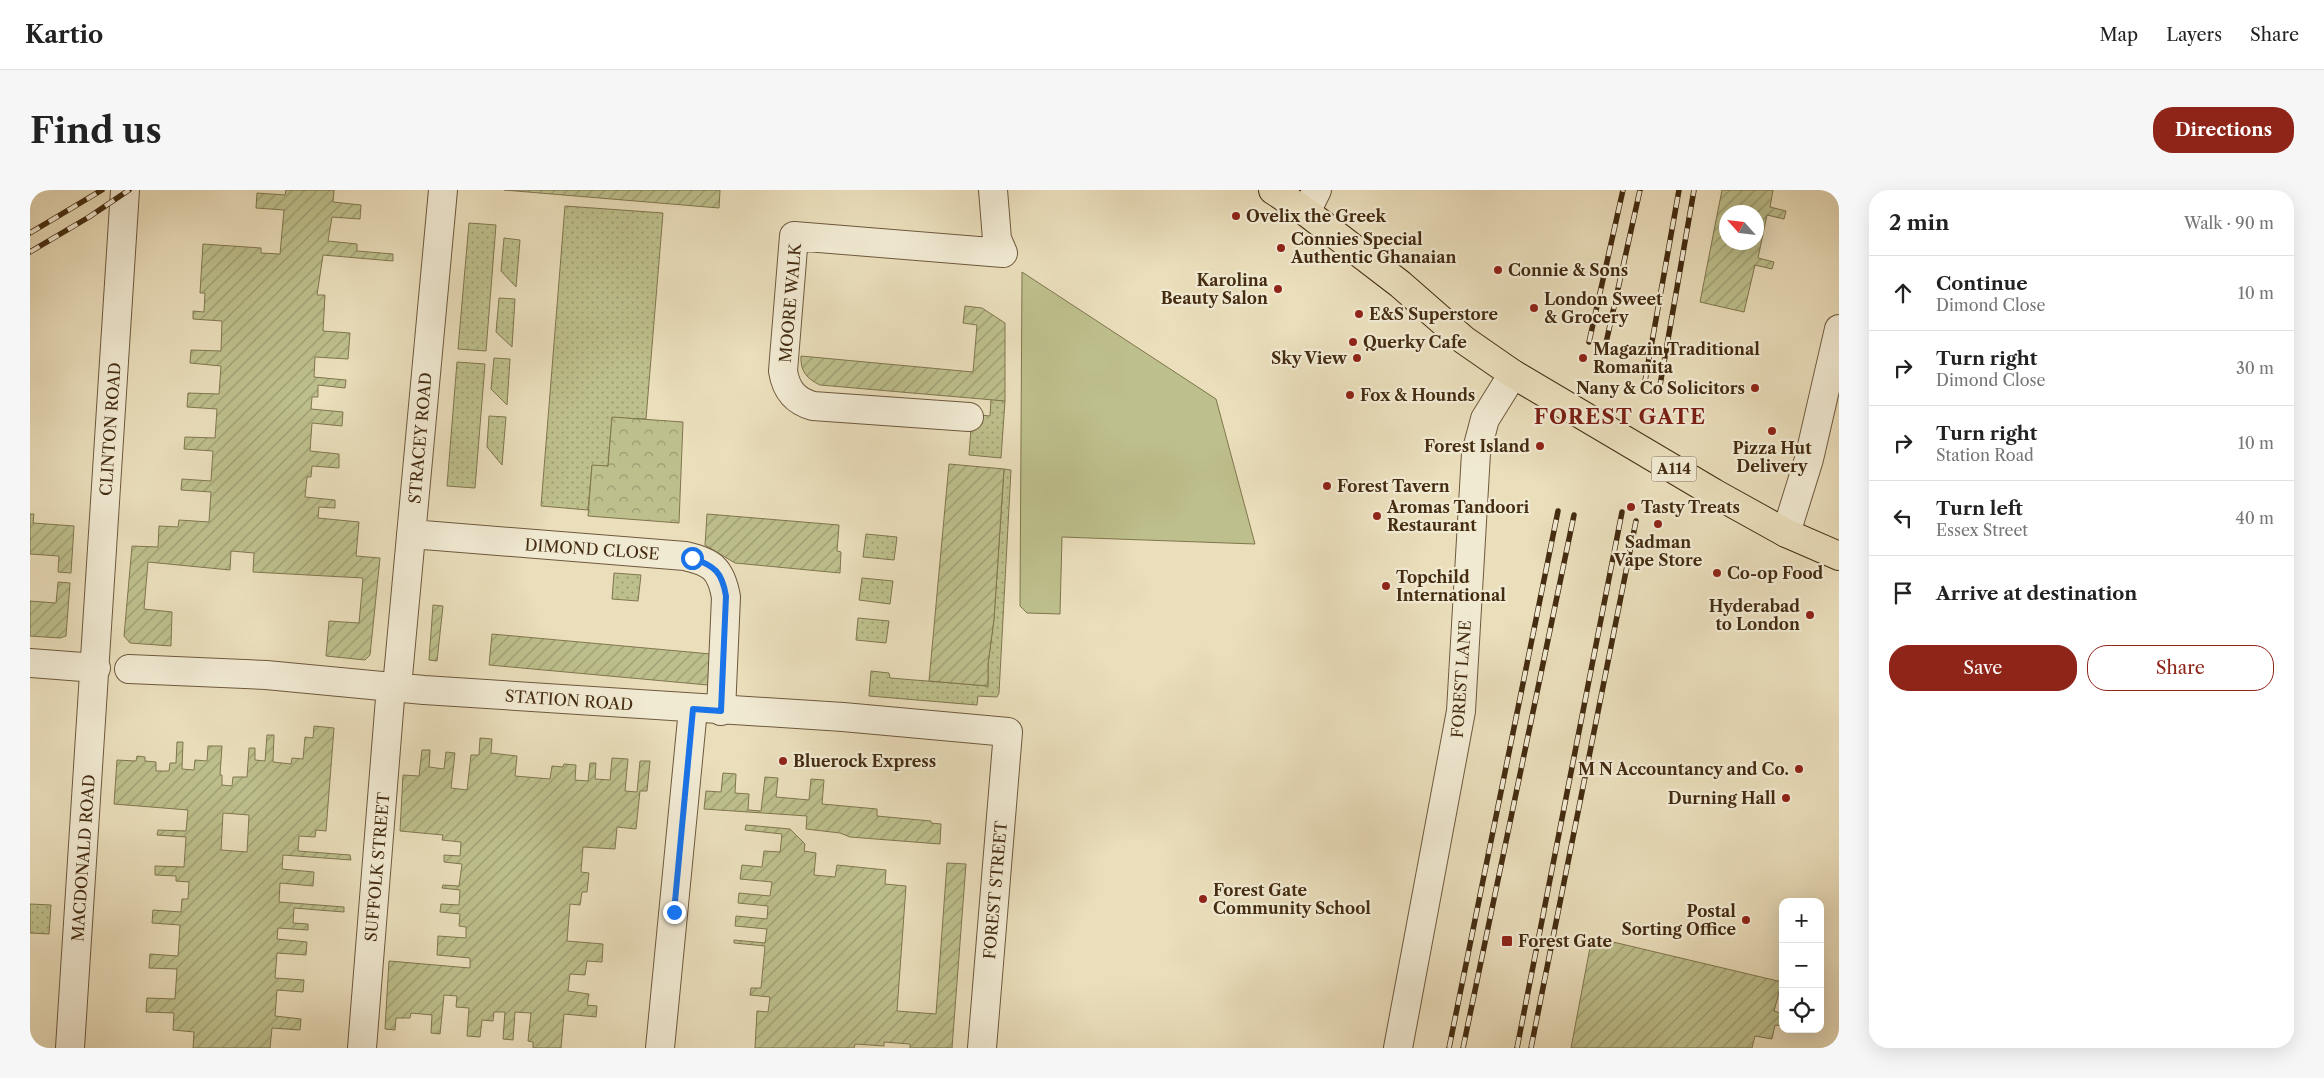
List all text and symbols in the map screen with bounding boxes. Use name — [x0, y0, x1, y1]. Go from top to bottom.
text: Kartio — [25, 20, 103, 49]
text: Map — [2100, 24, 2138, 46]
text: Layers — [2166, 24, 2222, 46]
text: Share — [2250, 24, 2299, 46]
button: Directions — [2153, 107, 2294, 153]
text: Find us — [30, 109, 162, 152]
north arrow — [1719, 205, 1764, 250]
place label: Ovelix the Greek — [1246, 206, 1387, 226]
marker: Ovelix the Greek — [1230, 210, 1242, 222]
text: 2 min — [1889, 210, 1949, 235]
text: Walk · 90 m — [2184, 213, 2274, 233]
place label: Connies Special Authentic Ghanaian — [1290, 229, 1457, 267]
street label: MOORE WALK — [775, 242, 805, 364]
marker: Connies Special Authentic Ghanaian — [1275, 242, 1287, 254]
place label: Connie & Sons — [1508, 260, 1628, 280]
marker: Connie & Sons — [1492, 264, 1504, 276]
place label: Karolina Beauty Salon — [1161, 270, 1269, 308]
text: Continue — [1936, 272, 2028, 295]
icon: ahead — [1889, 279, 1917, 307]
marker: Karolina Beauty Salon — [1272, 283, 1284, 295]
text: 10 m — [2238, 283, 2274, 303]
place label: London Sweet & Grocery — [1544, 289, 1663, 327]
text: Dimond Close — [1936, 295, 2045, 315]
marker: London Sweet & Grocery — [1528, 302, 1540, 314]
place label: E&S Superstore — [1369, 304, 1498, 324]
marker: E&S Superstore — [1353, 308, 1365, 320]
place label: Querky Cafe — [1363, 332, 1467, 352]
marker: Querky Cafe — [1347, 336, 1359, 348]
place label: Magazin Traditional Romanita — [1593, 339, 1760, 377]
text: Turn right — [1936, 347, 2037, 370]
place label: Sky View — [1271, 348, 1348, 368]
marker: Sky View — [1351, 352, 1363, 364]
marker: Magazin Traditional Romanita — [1577, 352, 1589, 364]
icon: right — [1889, 354, 1917, 382]
text: 30 m — [2236, 358, 2274, 378]
street label: CLINTON ROAD — [95, 362, 125, 496]
text: Dimond Close — [1936, 370, 2045, 390]
street label: STRACEY ROAD — [404, 371, 436, 505]
place label: Nany & Co Solicitors — [1576, 378, 1745, 398]
marker: Nany & Co Solicitors — [1749, 382, 1761, 394]
place label: Fox & Hounds — [1360, 385, 1475, 405]
marker: Fox & Hounds — [1344, 389, 1356, 401]
district label: FOREST GATE — [1534, 404, 1706, 429]
text: Turn right — [1936, 422, 2037, 445]
marker: Pizza Hut Delivery — [1766, 425, 1778, 437]
icon: right — [1889, 429, 1917, 457]
text: 10 m — [2238, 433, 2274, 453]
place label: Forest Island — [1424, 436, 1530, 456]
place label: Pizza Hut Delivery — [1732, 438, 1812, 476]
marker: Forest Island — [1534, 440, 1546, 452]
text: Station Road — [1936, 445, 2034, 465]
road number: A114 — [1652, 456, 1696, 482]
place label: Forest Tavern — [1337, 476, 1450, 496]
marker: Forest Tavern — [1321, 480, 1333, 492]
place label: Aromas Tandoori Restaurant — [1386, 497, 1530, 535]
place label: Tasty Treats — [1641, 497, 1740, 517]
text: Turn left — [1936, 497, 2023, 520]
marker: Tasty Treats — [1625, 501, 1637, 513]
icon: left — [1889, 504, 1917, 532]
text: 40 m — [2235, 508, 2274, 528]
marker: Aromas Tandoori Restaurant — [1371, 510, 1383, 522]
marker: Sadman Vape Store — [1652, 518, 1664, 530]
text: Essex Street — [1936, 520, 2028, 540]
place label: Sadman Vape Store — [1613, 532, 1703, 570]
street label: DIMOND CLOSE — [524, 534, 660, 564]
route start — [681, 547, 704, 570]
place label: Co-op Food — [1727, 563, 1824, 583]
place label: Topchild International — [1396, 567, 1506, 605]
marker: Co-op Food — [1711, 567, 1723, 579]
icon: arrive — [1889, 579, 1917, 607]
marker: Topchild International — [1380, 580, 1392, 592]
text: Arrive at destination — [1936, 582, 2137, 605]
place label: Hyderabad to London — [1709, 596, 1800, 634]
marker: Hyderabad to London — [1804, 609, 1816, 621]
street label: FOREST LANE — [1447, 619, 1475, 739]
button: Save — [1889, 645, 2077, 691]
button: Share — [2087, 645, 2274, 691]
street label: STATION ROAD — [504, 686, 634, 714]
place label: Bluerock Express — [793, 751, 936, 771]
marker: Bluerock Express — [777, 755, 789, 767]
place label: M N Accountancy and Co. — [1578, 759, 1789, 779]
marker: M N Accountancy and Co. — [1793, 763, 1805, 775]
street label: MACDONALD ROAD — [67, 774, 99, 942]
place label: Durning Hall — [1668, 788, 1776, 808]
street label: SUFFOLK STREET — [361, 791, 393, 943]
marker: Durning Hall — [1780, 792, 1792, 804]
street label: FOREST STREET — [979, 820, 1011, 960]
place label: Forest Gate Community School — [1213, 880, 1371, 918]
marker: Forest Gate Community School — [1197, 893, 1209, 905]
map controls — [1779, 898, 1824, 1033]
button: + — [1779, 898, 1824, 943]
route end — [663, 901, 686, 924]
place label: Postal Sorting Office — [1621, 901, 1736, 939]
marker: Postal Sorting Office — [1740, 914, 1752, 926]
place label: Forest Gate — [1518, 931, 1613, 951]
marker: Forest Gate — [1500, 934, 1514, 948]
button: − — [1779, 943, 1824, 988]
button: locate — [1779, 988, 1824, 1033]

